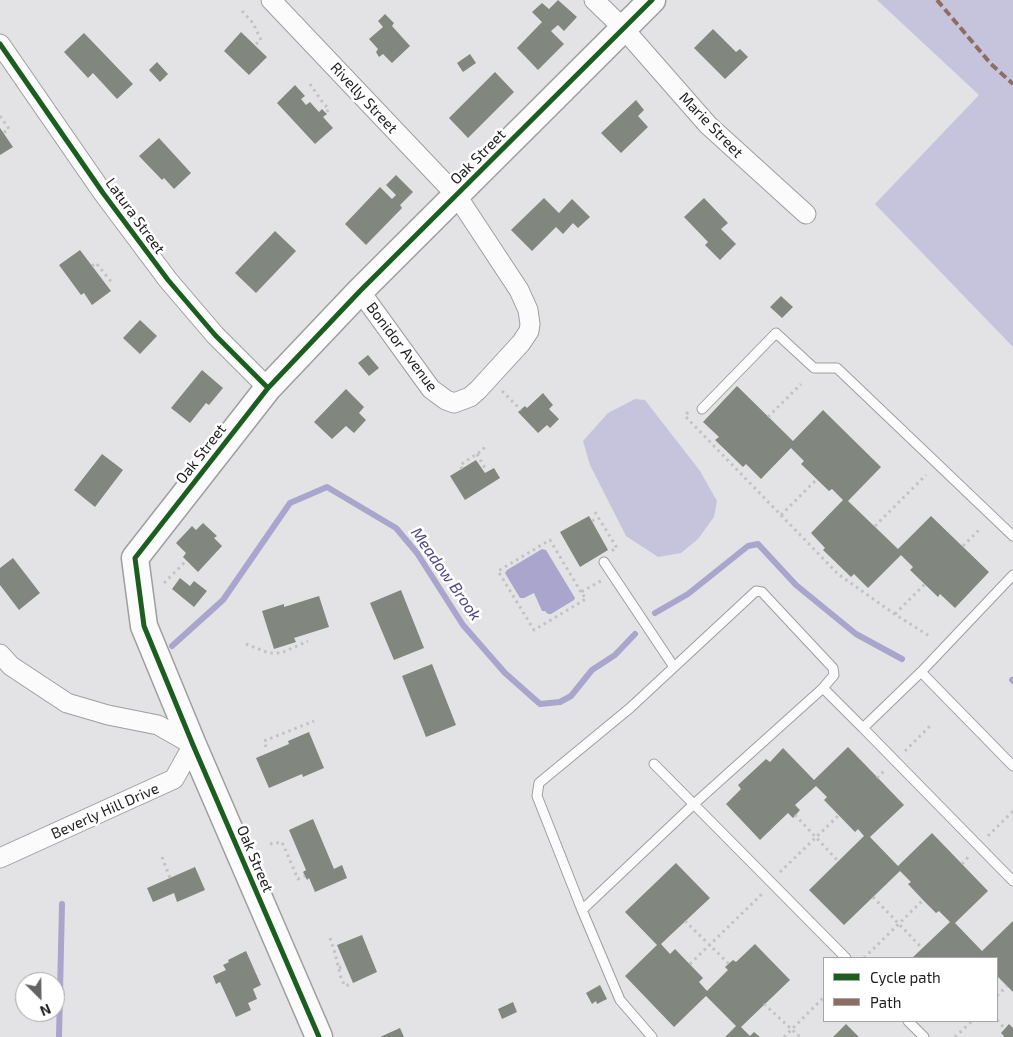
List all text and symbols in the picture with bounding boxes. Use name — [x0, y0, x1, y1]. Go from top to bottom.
street label: Rivelly Street — [327, 59, 401, 137]
street label: Marie Street — [675, 88, 747, 162]
street label: Oak Street — [447, 126, 509, 188]
street label: Latura Street — [101, 175, 169, 257]
street label: Bonidor Avenue — [363, 299, 441, 395]
street label: Oak Street — [172, 421, 230, 487]
water label: Meadow Brook — [407, 524, 485, 624]
street label: Beverly Hill Drive — [48, 779, 162, 843]
street label: Oak Street — [233, 823, 277, 895]
legend — [823, 957, 998, 1022]
text: Cycle path — [870, 968, 941, 986]
north arrow — [15, 972, 65, 1022]
text: Path — [870, 993, 901, 1011]
text: N — [38, 1001, 54, 1020]

